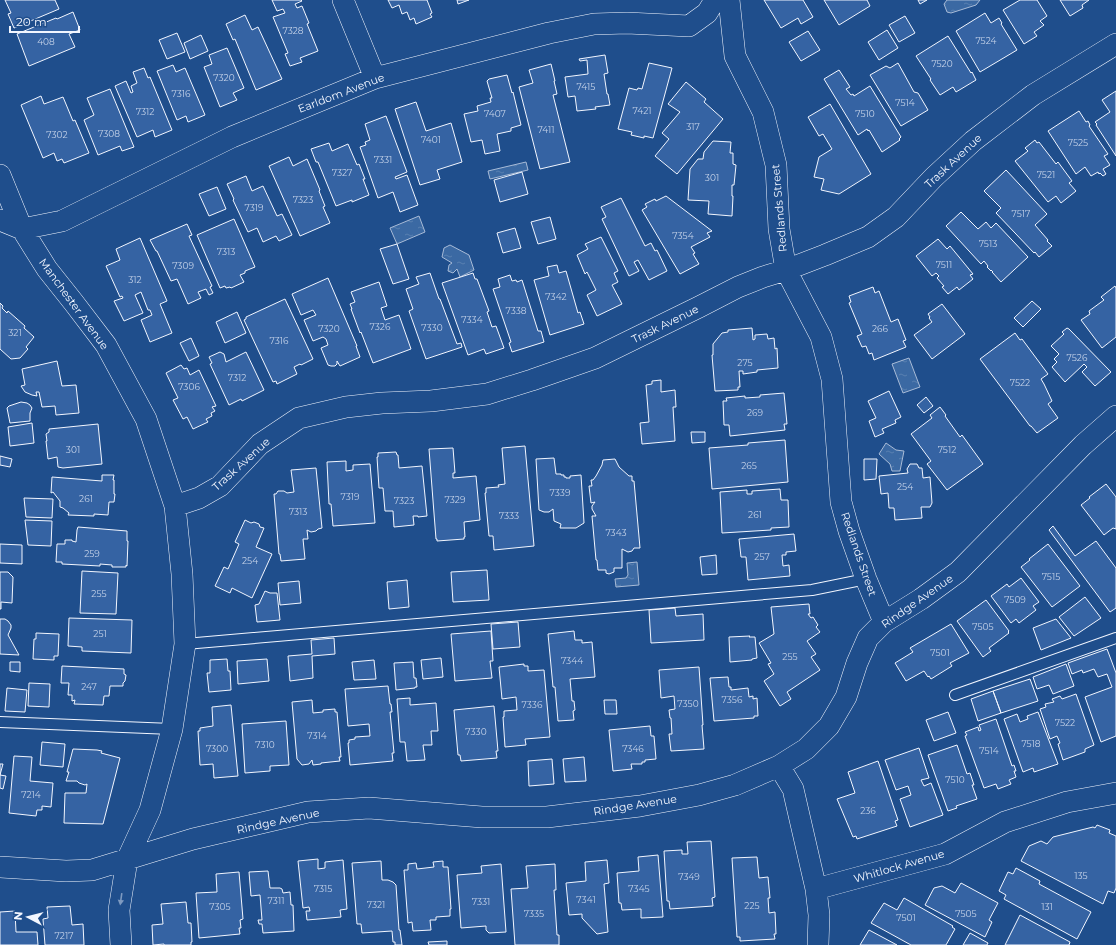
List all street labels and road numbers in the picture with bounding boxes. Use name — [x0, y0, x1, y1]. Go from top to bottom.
street label: Earldom Avenue — [296, 70, 387, 116]
street label: Trask Avenue — [922, 131, 985, 191]
street label: Redlands Street — [768, 163, 790, 252]
street label: Manchester Avenue — [36, 256, 112, 353]
street label: Trask Avenue — [629, 302, 701, 346]
street label: Trask Avenue — [209, 434, 273, 494]
street label: Redlands Street — [838, 510, 880, 598]
street label: Rindge Avenue — [878, 571, 956, 631]
street label: Rindge Avenue — [592, 791, 678, 819]
street label: Rindge Avenue — [235, 805, 321, 837]
street label: Whitlock Avenue — [852, 846, 946, 886]

